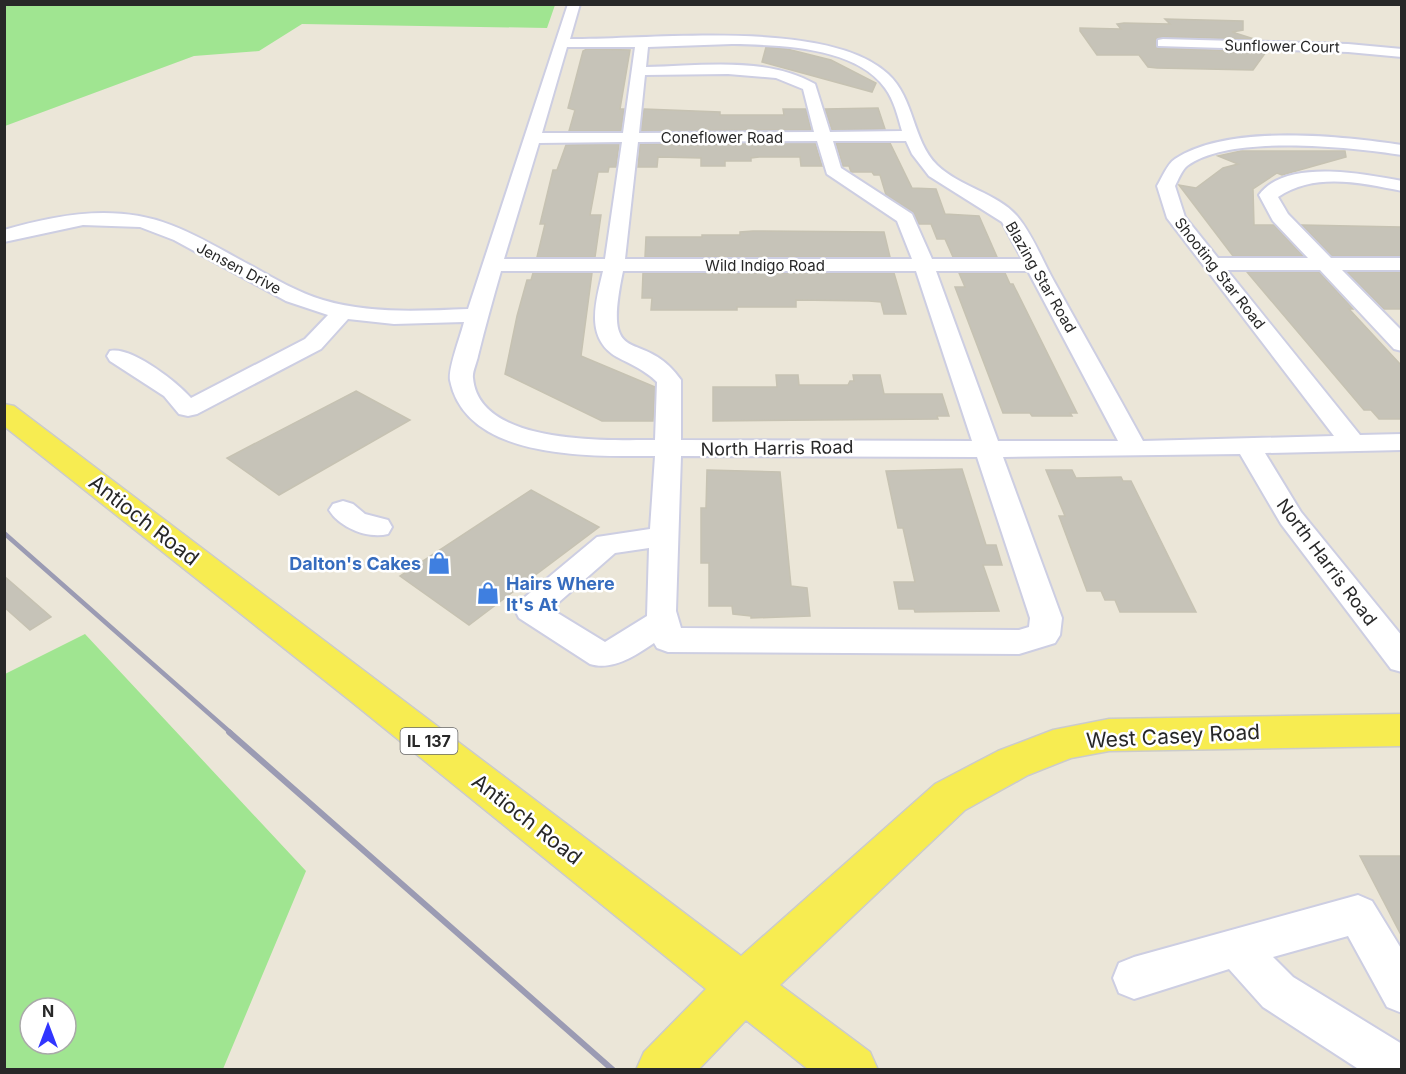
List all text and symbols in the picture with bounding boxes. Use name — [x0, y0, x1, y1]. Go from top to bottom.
street label: Sunflower Court — [1224, 35, 1340, 57]
street label: Coneflower Road — [661, 128, 783, 147]
street label: Shooting Star Road — [1171, 213, 1269, 333]
street label: Blazing Star Road — [1001, 218, 1081, 336]
street label: Jensen Drive — [193, 238, 285, 298]
street label: Wild Indigo Road — [705, 256, 825, 275]
street label: North Harris Road — [700, 436, 854, 460]
street label: Antioch Road — [84, 469, 204, 571]
street label: North Harris Road — [1273, 495, 1381, 629]
shop icon: Dalton's Cakes — [426, 550, 452, 576]
place label: Dalton's Cakes — [289, 553, 421, 574]
place label: Hairs Where It's At — [506, 573, 615, 615]
shop icon: Hairs Where It's At — [475, 580, 501, 606]
street label: West Casey Road — [1085, 719, 1261, 753]
road number: IL 137 — [400, 728, 458, 754]
street label: Antioch Road — [467, 768, 587, 870]
north arrow — [18, 996, 78, 1056]
text: N — [42, 1001, 54, 1021]

